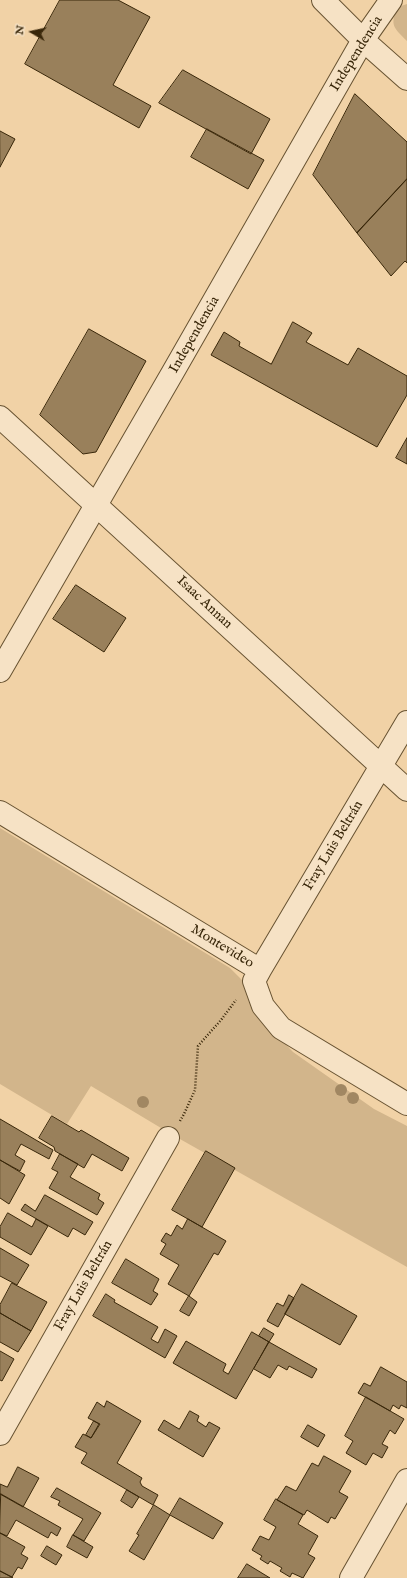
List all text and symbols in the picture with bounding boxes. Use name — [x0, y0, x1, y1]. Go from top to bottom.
north arrow — [12, 12, 52, 52]
street label: Independencia — [327, 13, 387, 95]
text: N — [12, 24, 28, 36]
street label: Independencia — [166, 294, 224, 376]
street label: Isaac Annan — [173, 573, 235, 633]
street label: Fray Luis Beltrán — [301, 798, 367, 894]
street label: Montevideo — [187, 922, 257, 972]
street label: Fray Luis Beltrán — [51, 1238, 117, 1334]

